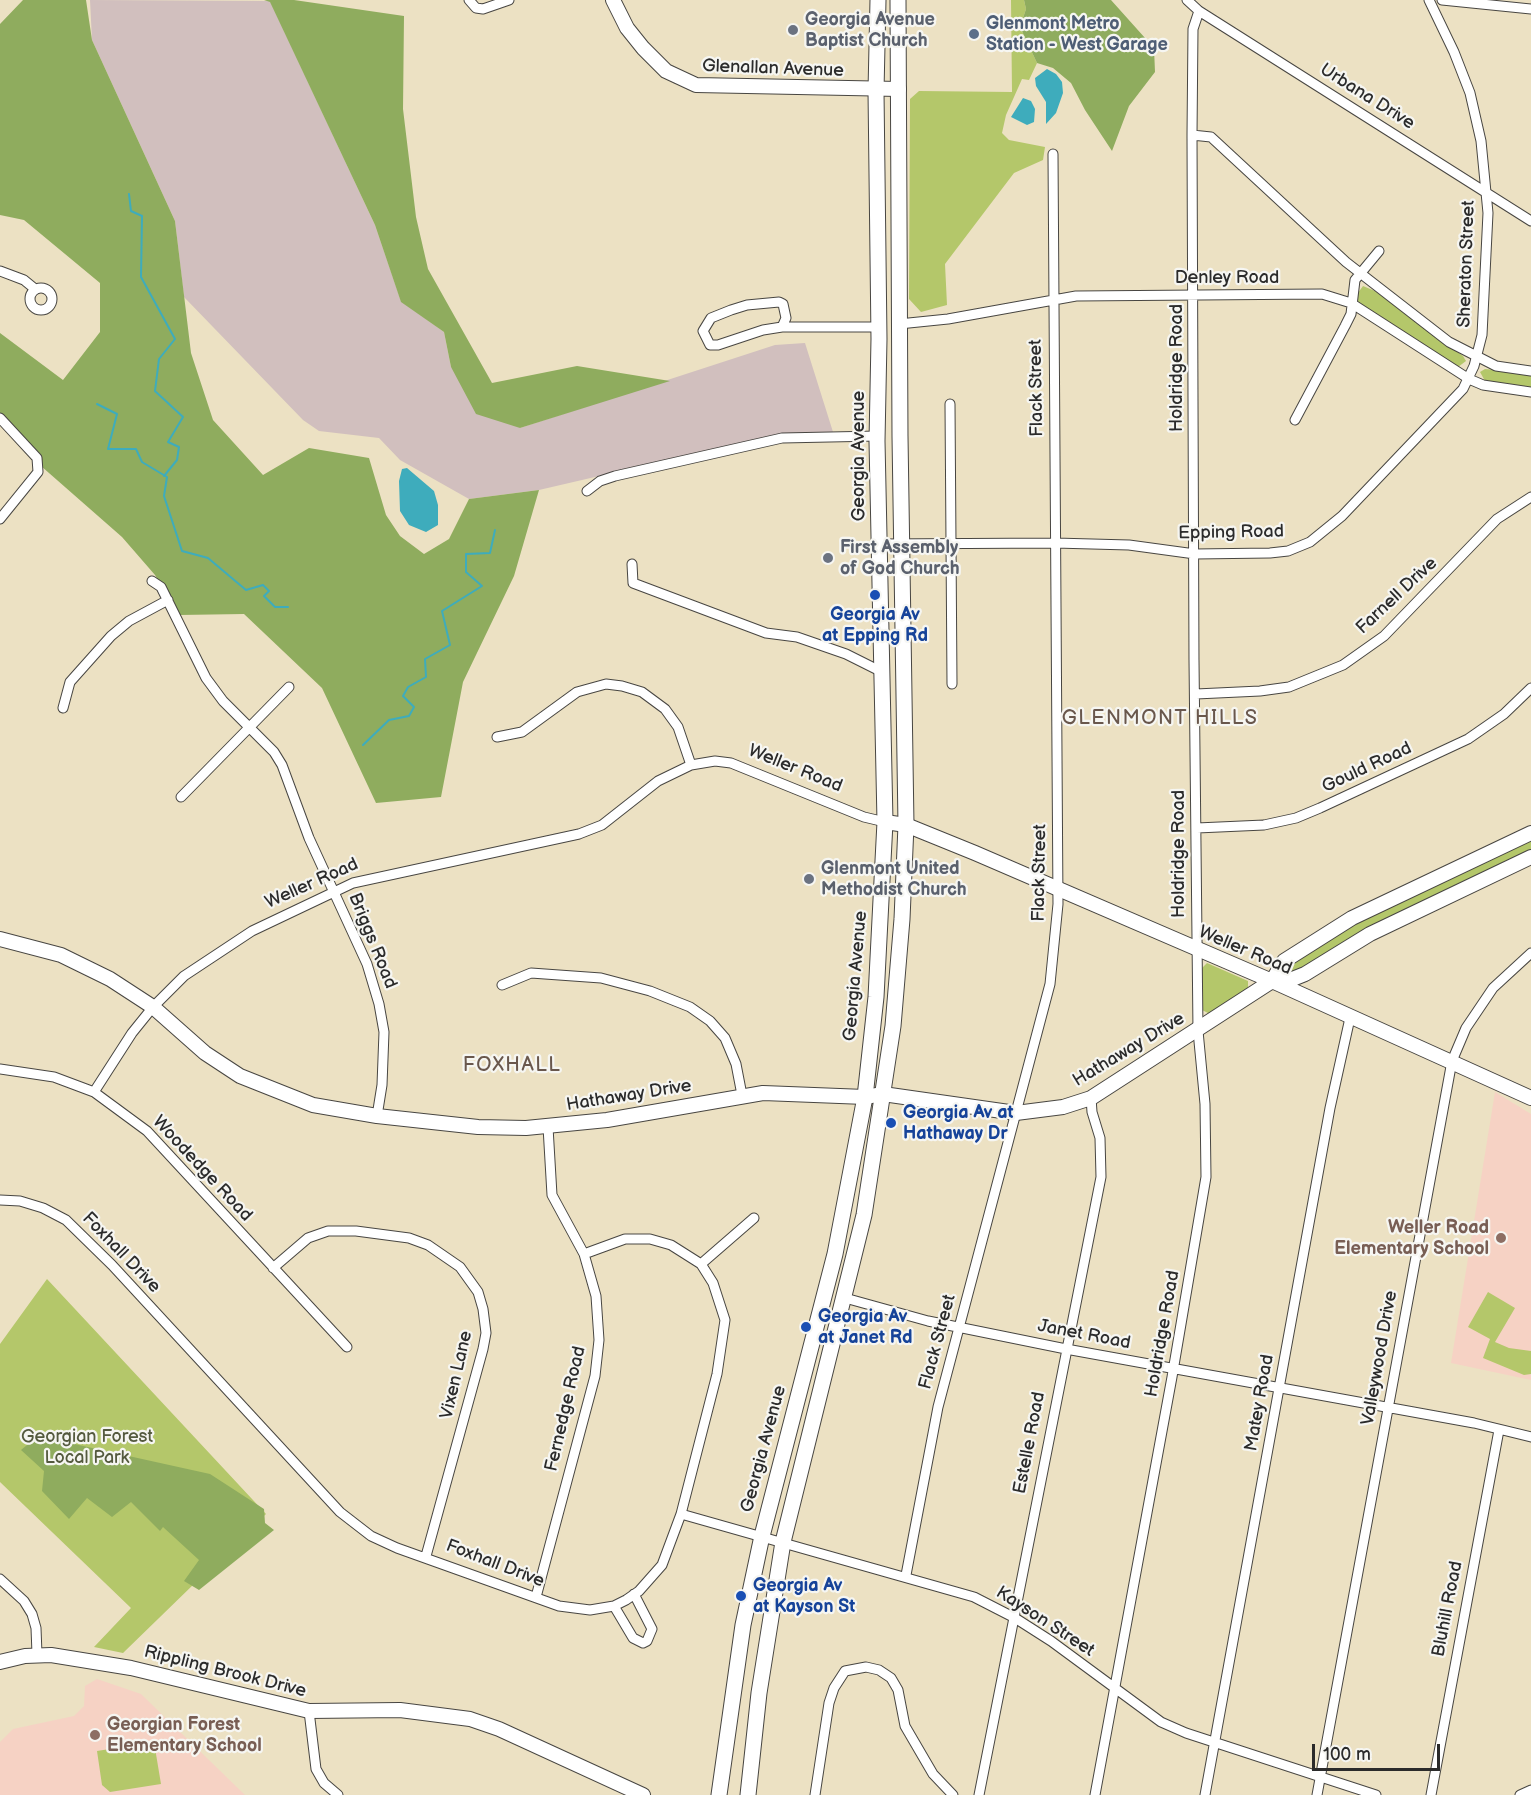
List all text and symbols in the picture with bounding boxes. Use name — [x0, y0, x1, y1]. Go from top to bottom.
place label: Georgia Avenue Baptist Church — [805, 9, 935, 52]
place label: Glenmont Metro Station - West Garage — [986, 13, 1168, 56]
marker: Georgia Avenue Baptist Church — [786, 23, 800, 37]
marker: Glenmont Metro Station - West Garage — [967, 27, 981, 41]
street label: Glenallan Avenue — [702, 56, 844, 82]
street label: Urbana Drive — [1316, 59, 1418, 135]
street label: Sheraton Street — [1454, 200, 1480, 328]
street label: Denley Road — [1175, 267, 1279, 289]
street label: Holdridge Road — [1166, 304, 1188, 432]
street label: Flack Street — [1025, 339, 1049, 437]
street label: Georgia Avenue — [848, 391, 870, 521]
street label: Epping Road — [1178, 521, 1284, 545]
place label: First Assembly of God Church — [840, 537, 960, 580]
marker: First Assembly of God Church — [821, 551, 835, 565]
street label: Farnell Drive — [1352, 553, 1442, 639]
marker: Georgia Av at Epping Rd — [868, 588, 882, 602]
place label: Georgia Av at Epping Rd — [822, 604, 928, 646]
district label: GLENMONT HILLS — [1062, 707, 1258, 731]
street label: Gould Road — [1319, 738, 1415, 798]
street label: Weller Road — [745, 740, 845, 798]
street label: Holdridge Road — [1168, 790, 1190, 918]
street label: Flack Street — [1028, 824, 1052, 922]
street label: Weller Road — [262, 854, 362, 914]
place label: Glenmont United Methodist Church — [821, 858, 967, 900]
marker: Glenmont United Methodist Church — [802, 872, 816, 886]
street label: Briggs Road — [343, 890, 401, 992]
street label: Georgia Avenue — [840, 910, 872, 1042]
street label: Weller Road — [1195, 922, 1295, 980]
street label: Hathaway Drive — [1069, 1008, 1189, 1092]
district label: FOXHALL — [463, 1054, 561, 1078]
street label: Hathaway Drive — [565, 1075, 693, 1117]
place label: Georgia Av at Hathaway Dr — [903, 1102, 1014, 1144]
street label: Woodedge Road — [148, 1112, 256, 1226]
marker: Georgia Av at Hathaway Dr — [884, 1116, 898, 1130]
street label: Foxhall Drive — [77, 1208, 165, 1298]
place label: Weller Road Elementary School — [1334, 1217, 1489, 1260]
marker: Weller Road Elementary School — [1494, 1231, 1508, 1245]
street label: Holdridge Road — [1141, 1269, 1185, 1399]
street label: Valleywood Drive — [1358, 1289, 1402, 1427]
street label: Flack Street — [915, 1292, 961, 1392]
place label: Georgia Av at Janet Rd — [818, 1306, 913, 1348]
street label: Janet Road — [1036, 1315, 1132, 1355]
marker: Georgia Av at Janet Rd — [799, 1320, 813, 1334]
street label: Vixen Lane — [436, 1329, 478, 1421]
street label: Fernedge Road — [541, 1344, 591, 1474]
street label: Matey Road — [1241, 1353, 1279, 1453]
street label: Georgia Avenue — [737, 1383, 791, 1515]
street label: Estelle Road — [1010, 1390, 1050, 1496]
park label: Georgian Forest Local Park — [21, 1426, 153, 1468]
street label: Foxhall Drive — [443, 1535, 547, 1593]
street label: Bluhill Road — [1428, 1559, 1468, 1659]
place label: Georgia Av at Kayson St — [753, 1575, 855, 1618]
street label: Kayson Street — [992, 1582, 1098, 1662]
marker: Georgia Av at Kayson St — [734, 1589, 748, 1603]
street label: Rippling Brook Drive — [142, 1641, 308, 1703]
place label: Georgian Forest Elementary School — [107, 1714, 262, 1756]
marker: Georgian Forest Elementary School — [88, 1728, 102, 1742]
scale bar — [1315, 1732, 1442, 1770]
text: 100 m — [1323, 1744, 1371, 1765]

